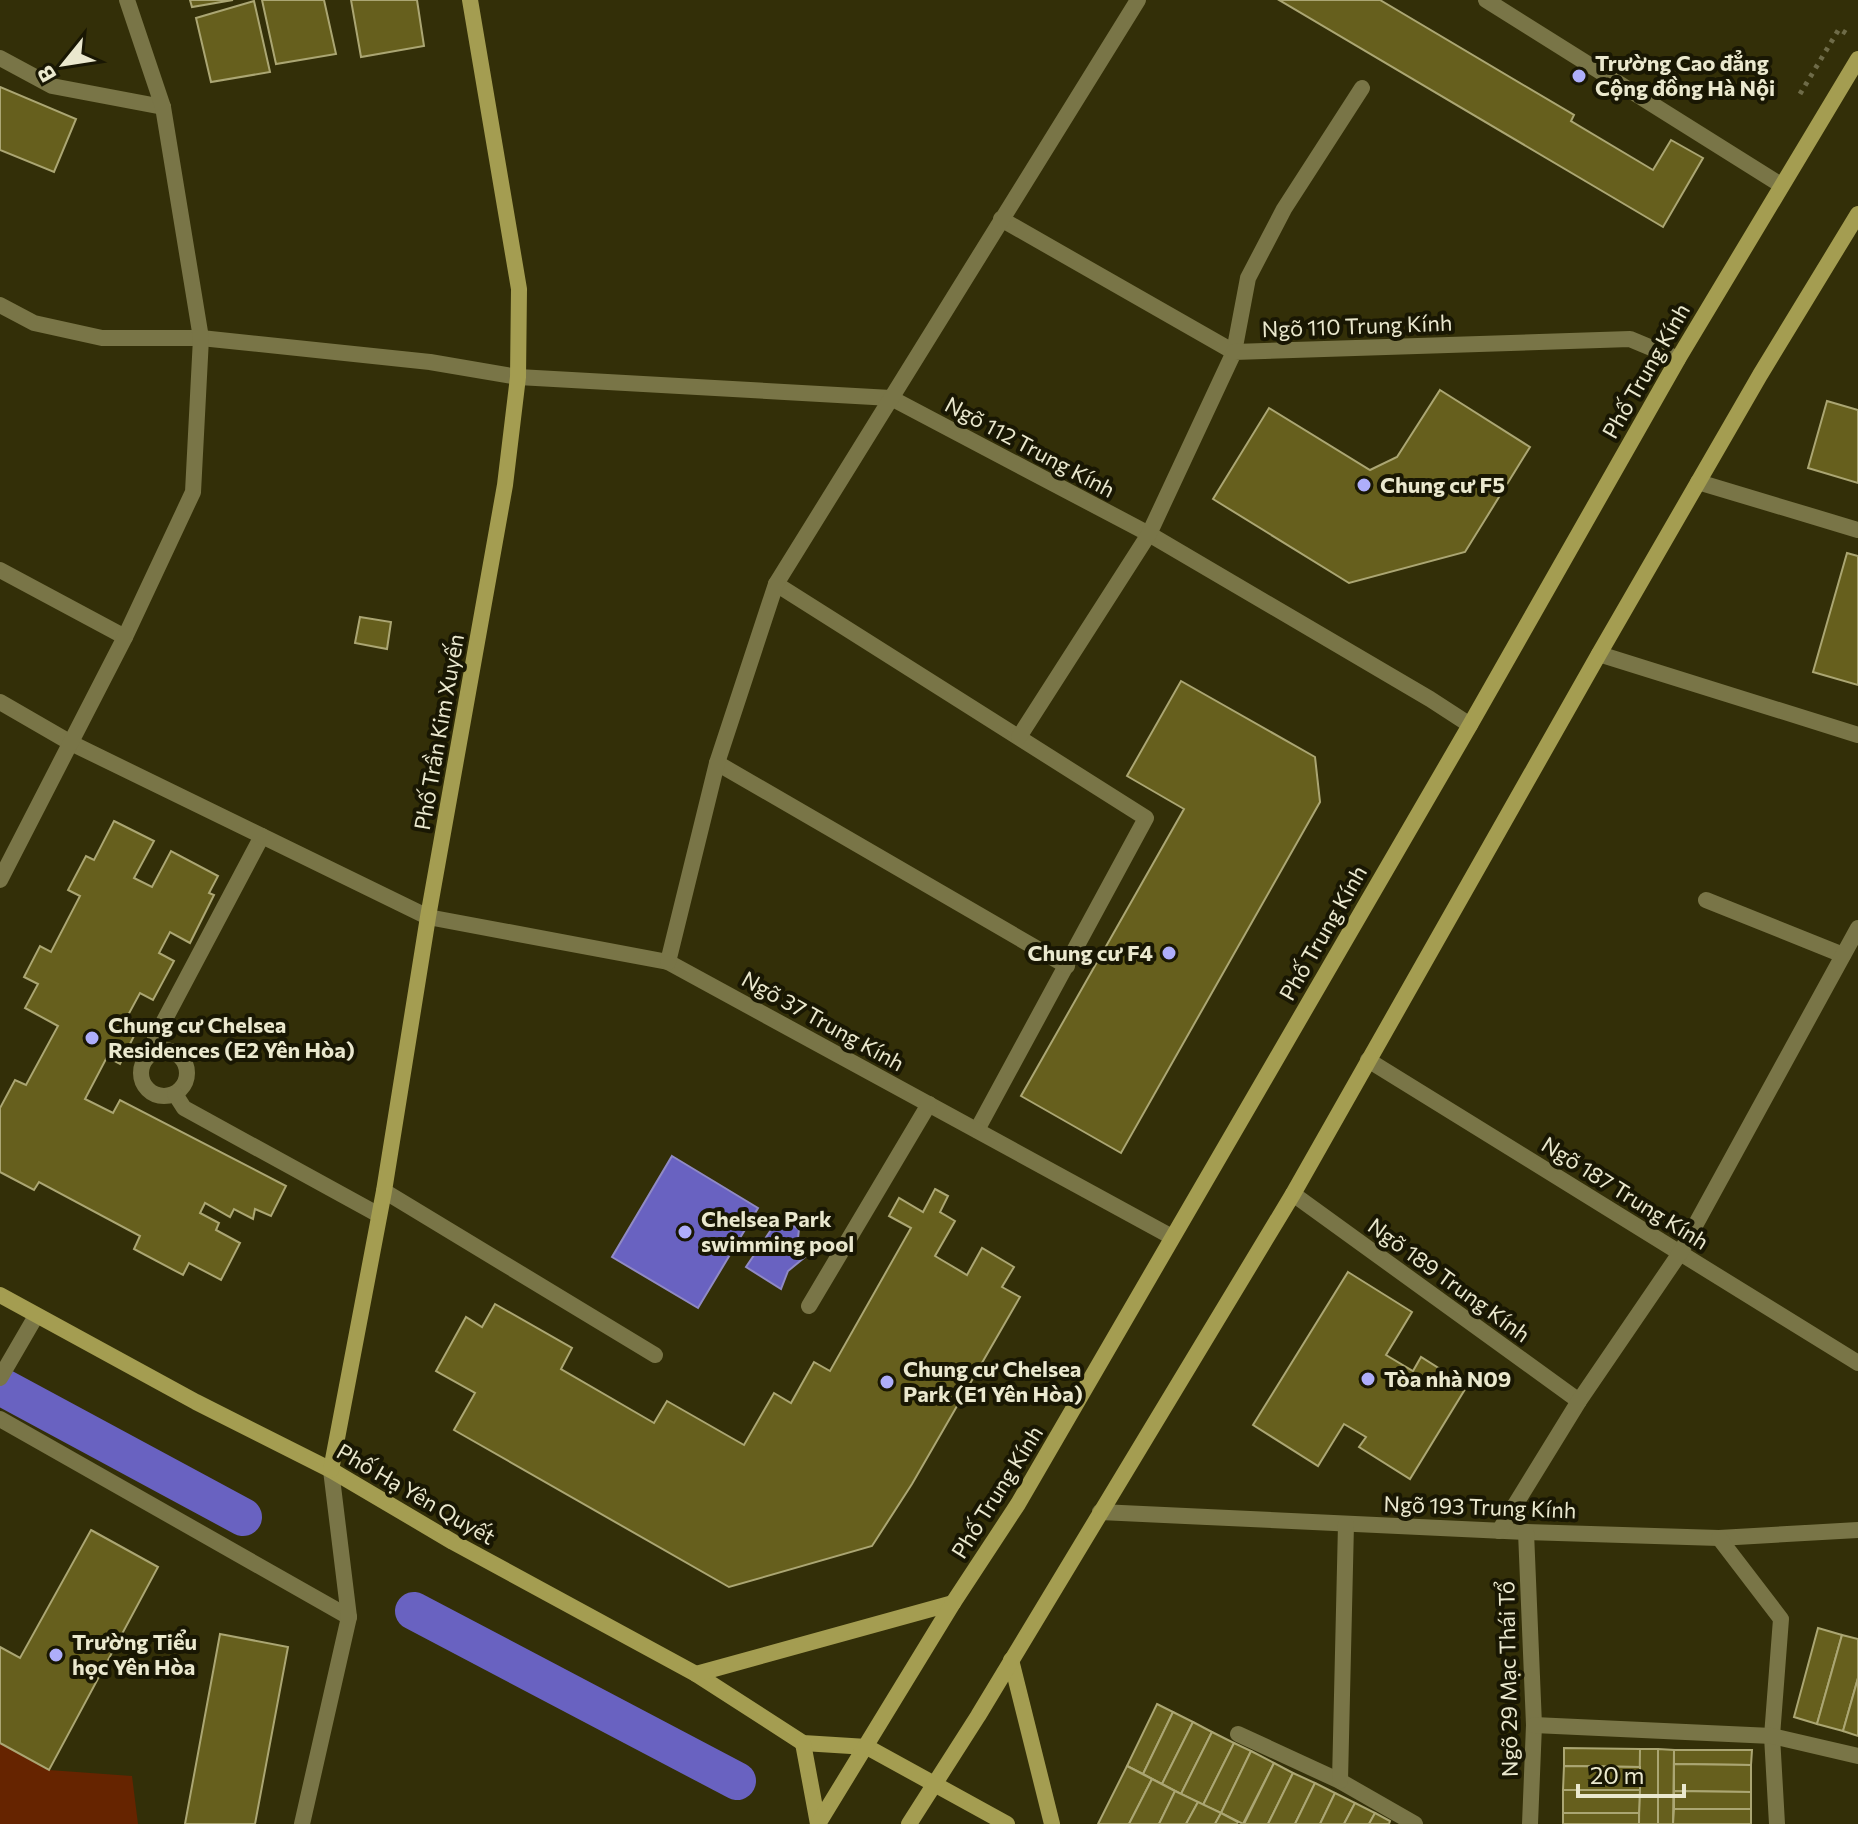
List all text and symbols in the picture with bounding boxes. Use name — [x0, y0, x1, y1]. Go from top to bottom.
north arrow — [24, 24, 104, 104]
place label: Trường Cao đẳng Cộng đồng Hà Nội — [1595, 49, 1775, 101]
text: B — [31, 61, 62, 87]
marker: Trường Cao đẳng Cộng đồng Hà Nội — [1570, 67, 1588, 85]
street label: Phố Trung Kính — [1596, 298, 1695, 443]
street label: Ngõ 110 Trung Kính — [1261, 309, 1453, 342]
street label: Ngõ 112 Trung Kính — [941, 390, 1120, 503]
place label: Chung cư F5 — [1380, 471, 1505, 498]
marker: Chung cư F5 — [1355, 476, 1373, 494]
street label: Phố Trần Kim Xuyến — [408, 632, 469, 832]
street label: Phố Trung Kính — [1273, 860, 1372, 1005]
place label: Chung cư F4 — [1027, 939, 1153, 966]
marker: Chung cư F4 — [1160, 944, 1178, 962]
street label: Ngõ 37 Trung Kính — [737, 965, 909, 1076]
place label: Chung cư Chelsea Residences (E2 Yên Hòa) — [108, 1011, 355, 1063]
marker: Chung cư Chelsea Residences (E2 Yên Hòa) — [83, 1029, 101, 1047]
street label: Ngõ 187 Trung Kính — [1537, 1130, 1714, 1255]
place label: Chelsea Park swimming pool — [701, 1205, 854, 1257]
street label: Ngõ 189 Trung Kính — [1363, 1212, 1536, 1347]
marker: Chelsea Park swimming pool — [676, 1223, 694, 1241]
place label: Chung cư Chelsea Park (E1 Yên Hòa) — [903, 1355, 1083, 1407]
place label: Tòa nhà N09 — [1384, 1365, 1511, 1392]
marker: Tòa nhà N09 — [1359, 1370, 1377, 1388]
marker: Chung cư Chelsea Park (E1 Yên Hòa) — [878, 1373, 896, 1391]
street label: Phố Trung Kính — [945, 1420, 1048, 1563]
street label: Phố Hạ Yên Quyết — [332, 1437, 500, 1550]
street label: Ngõ 193 Trung Kính — [1383, 1490, 1577, 1523]
street label: Ngõ 29 Mạc Thái Tổ — [1492, 1581, 1523, 1777]
place label: Trường Tiểu học Yên Hòa — [72, 1628, 197, 1680]
marker: Trường Tiểu học Yên Hòa — [47, 1646, 65, 1664]
scale bar — [1578, 1748, 1684, 1798]
text: 20 m — [1590, 1760, 1644, 1789]

